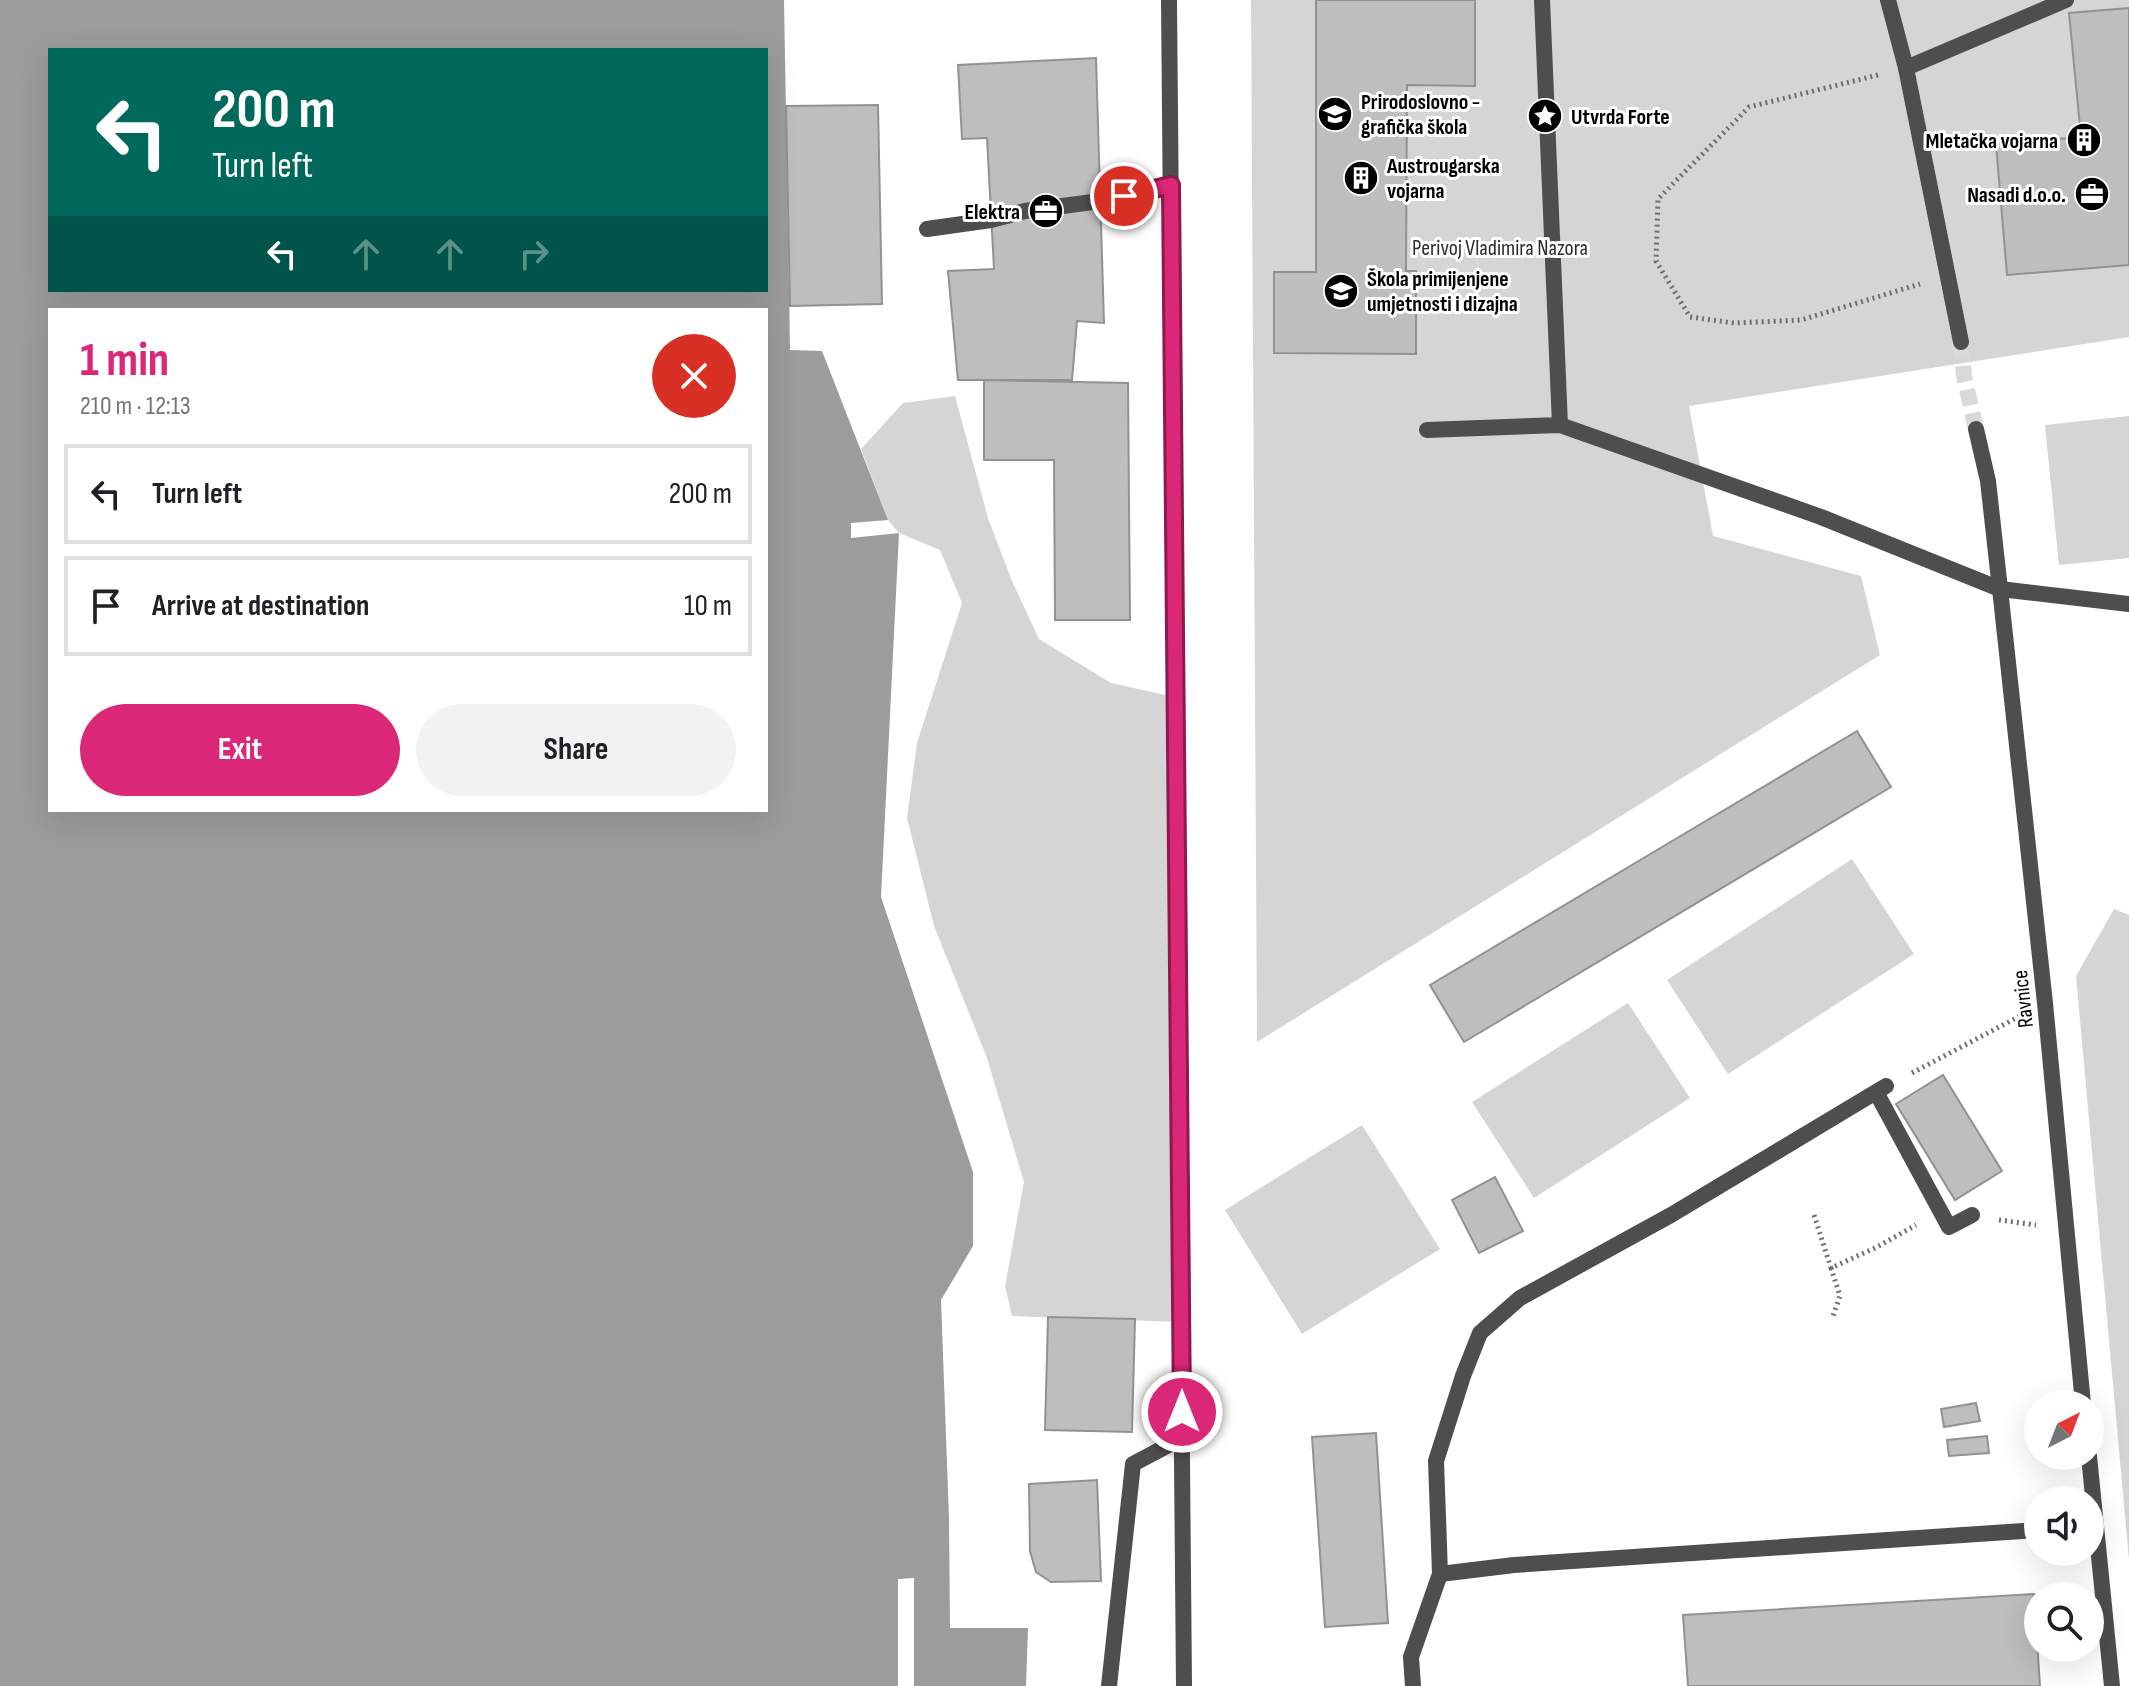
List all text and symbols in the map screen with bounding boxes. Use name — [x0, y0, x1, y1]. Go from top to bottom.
text: 200 m — [212, 77, 336, 144]
icon: left — [80, 80, 184, 184]
place label: Prirodoslovno - grafička škola — [1361, 89, 1480, 141]
school or university icon: Prirodoslovno - grafička škola — [1316, 95, 1354, 133]
place icon: Utvrda Forte — [1526, 97, 1564, 135]
place label: Utvrda Forte — [1571, 104, 1670, 131]
building icon: Mletačka vojarna — [2065, 121, 2103, 159]
place label: Mletačka vojarna — [1925, 128, 2058, 155]
text: Turn left — [212, 145, 313, 188]
place label: Austrougarska vojarna — [1386, 153, 1500, 205]
building icon: Austrougarska vojarna — [1342, 159, 1380, 197]
pin — [1090, 162, 1158, 230]
icon: arrive — [1102, 174, 1146, 218]
office icon: Nasadi d.o.o. — [2073, 175, 2111, 213]
place label: Nasadi d.o.o. — [1967, 182, 2066, 209]
office icon: Elektra — [1027, 192, 1065, 230]
place label: Elektra — [964, 199, 1020, 226]
icon: left — [260, 232, 304, 276]
icon: ahead — [344, 232, 388, 276]
icon: ahead — [428, 232, 472, 276]
icon: right — [512, 232, 556, 276]
park label: Perivoj Vladimira Nazora — [1412, 235, 1588, 262]
place label: Škola primijenjene umjetnosti i dizajna — [1367, 266, 1518, 318]
school or university icon: Škola primijenjene umjetnosti i dizajna — [1322, 272, 1360, 310]
text: 1 min — [80, 332, 169, 389]
button: close — [652, 334, 736, 418]
text: 210 m · 12:13 — [80, 391, 191, 422]
icon: left — [84, 472, 128, 516]
text: Turn left — [152, 476, 242, 512]
text: 200 m — [669, 476, 732, 512]
icon: arrive — [84, 584, 128, 628]
text: Arrive at destination — [152, 588, 369, 624]
text: 10 m — [684, 588, 732, 624]
button: Exit — [80, 704, 400, 796]
button: Share — [416, 704, 736, 796]
street label: Ravnice — [2007, 969, 2040, 1029]
position arrow — [1140, 1370, 1224, 1454]
north arrow — [2024, 1390, 2104, 1470]
map controls — [2024, 1390, 2104, 1662]
button: sound — [2024, 1486, 2104, 1566]
button: search — [2024, 1582, 2104, 1662]

